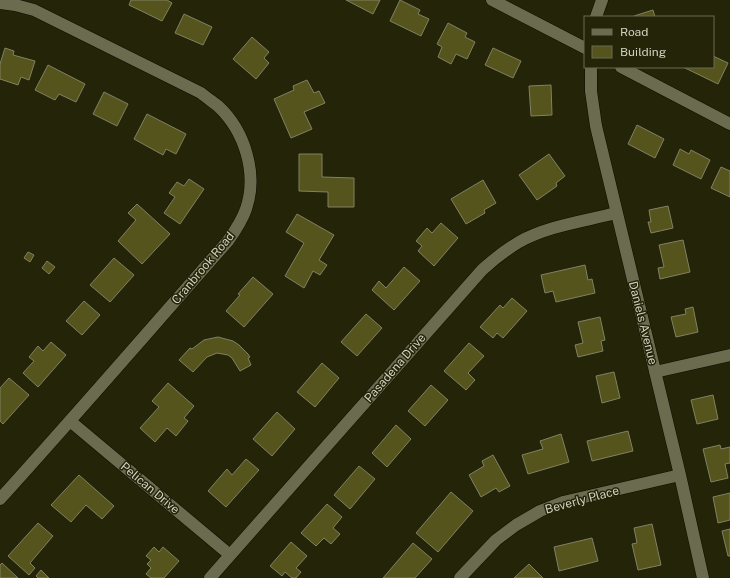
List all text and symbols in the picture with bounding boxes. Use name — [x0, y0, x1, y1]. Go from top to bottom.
legend — [584, 16, 714, 68]
text: Road — [620, 25, 648, 39]
text: Building — [620, 45, 666, 59]
street label: Cranbrook Road — [169, 229, 237, 307]
street label: Daniels Avenue — [626, 280, 660, 366]
street label: Pasadena Drive — [362, 331, 429, 405]
street label: Pelican Drive — [118, 459, 182, 517]
street label: Beverly Place — [543, 483, 621, 517]

